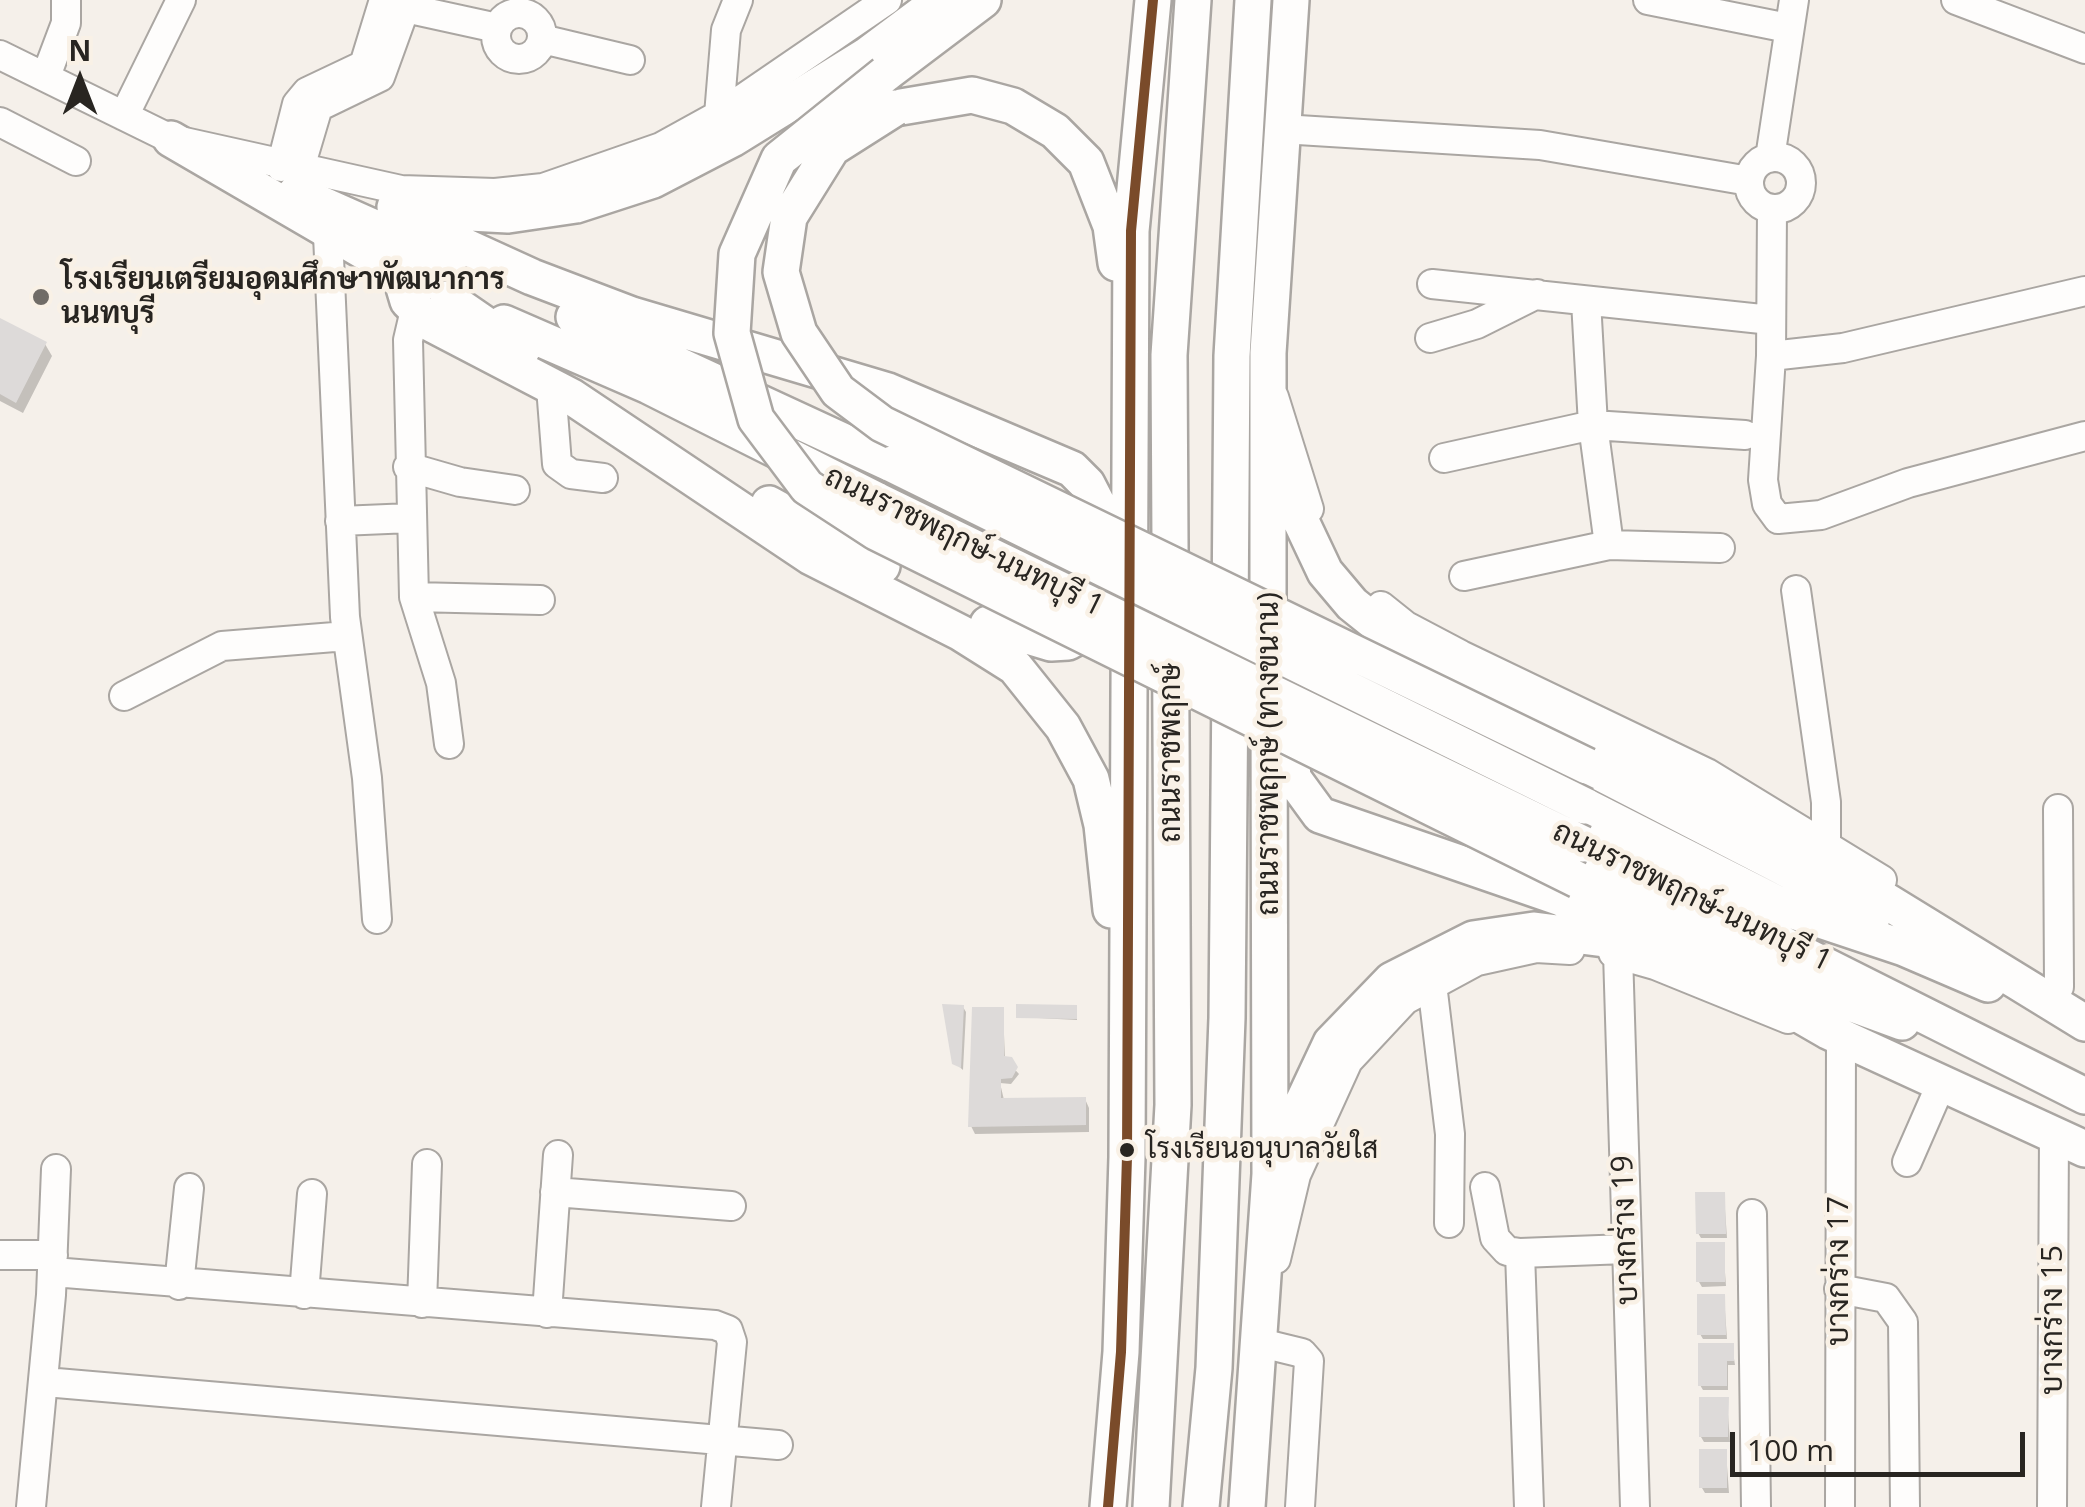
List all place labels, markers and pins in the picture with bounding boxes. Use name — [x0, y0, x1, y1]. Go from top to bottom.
place label: โรงเรียนเตรียมอุดมศึกษาพัฒนาการ นนทบุรี — [61, 262, 505, 332]
marker: โรงเรียนเตรียมอุดมศึกษาพัฒนาการ นนทบุรี — [30, 286, 52, 308]
place label: โรงเรียนอนุบาลวัยใส — [1146, 1133, 1378, 1167]
marker: โรงเรียนอนุบาลวัยใส — [1117, 1140, 1137, 1160]

